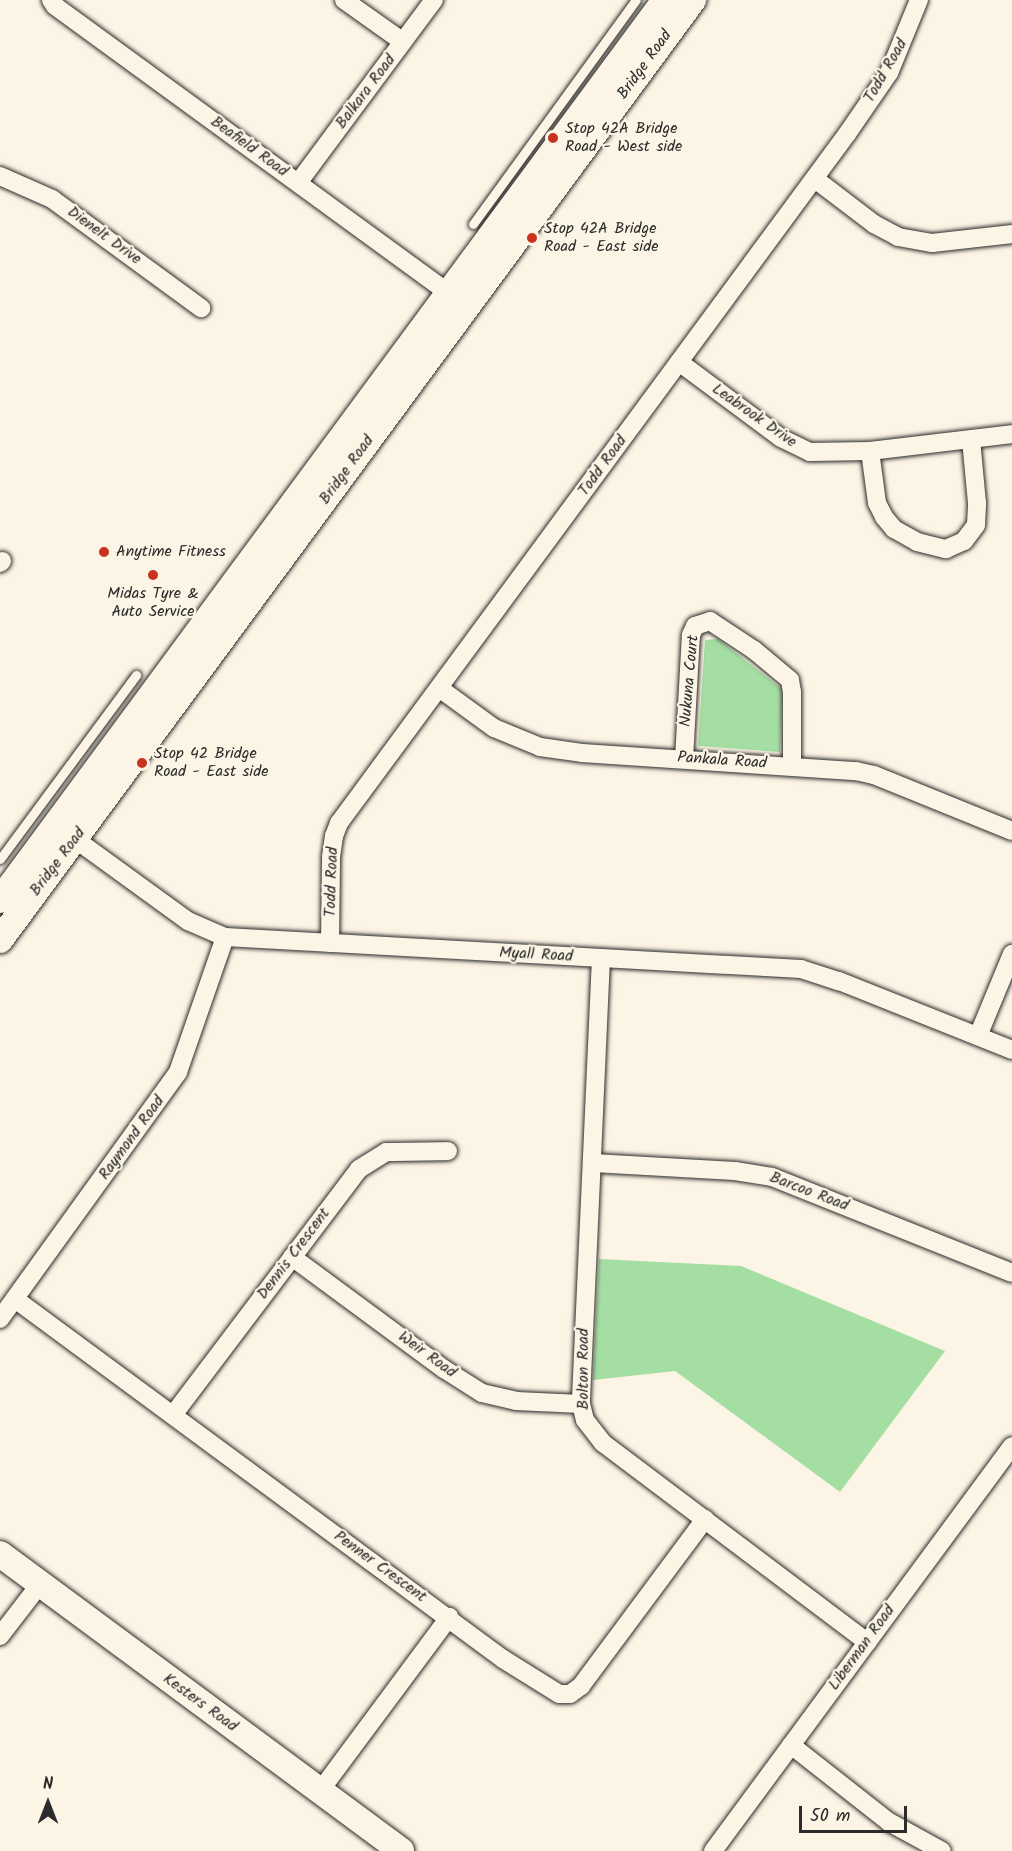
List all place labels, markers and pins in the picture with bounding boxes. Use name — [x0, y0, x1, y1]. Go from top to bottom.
place label: Stop 42A Bridge Road - West side — [565, 119, 682, 157]
marker: Stop 42A Bridge Road - West side — [546, 131, 560, 145]
place label: Stop 42A Bridge Road - East side — [544, 219, 658, 257]
marker: Stop 42A Bridge Road - East side — [525, 231, 539, 245]
place label: Anytime Fitness — [116, 542, 226, 562]
marker: Anytime Fitness — [97, 545, 111, 559]
marker: Midas Tyre & Auto Service — [146, 568, 160, 582]
place label: Midas Tyre & Auto Service — [107, 584, 199, 622]
place label: Stop 42 Bridge Road - East side — [154, 744, 268, 782]
marker: Stop 42 Bridge Road - East side — [135, 756, 149, 770]

